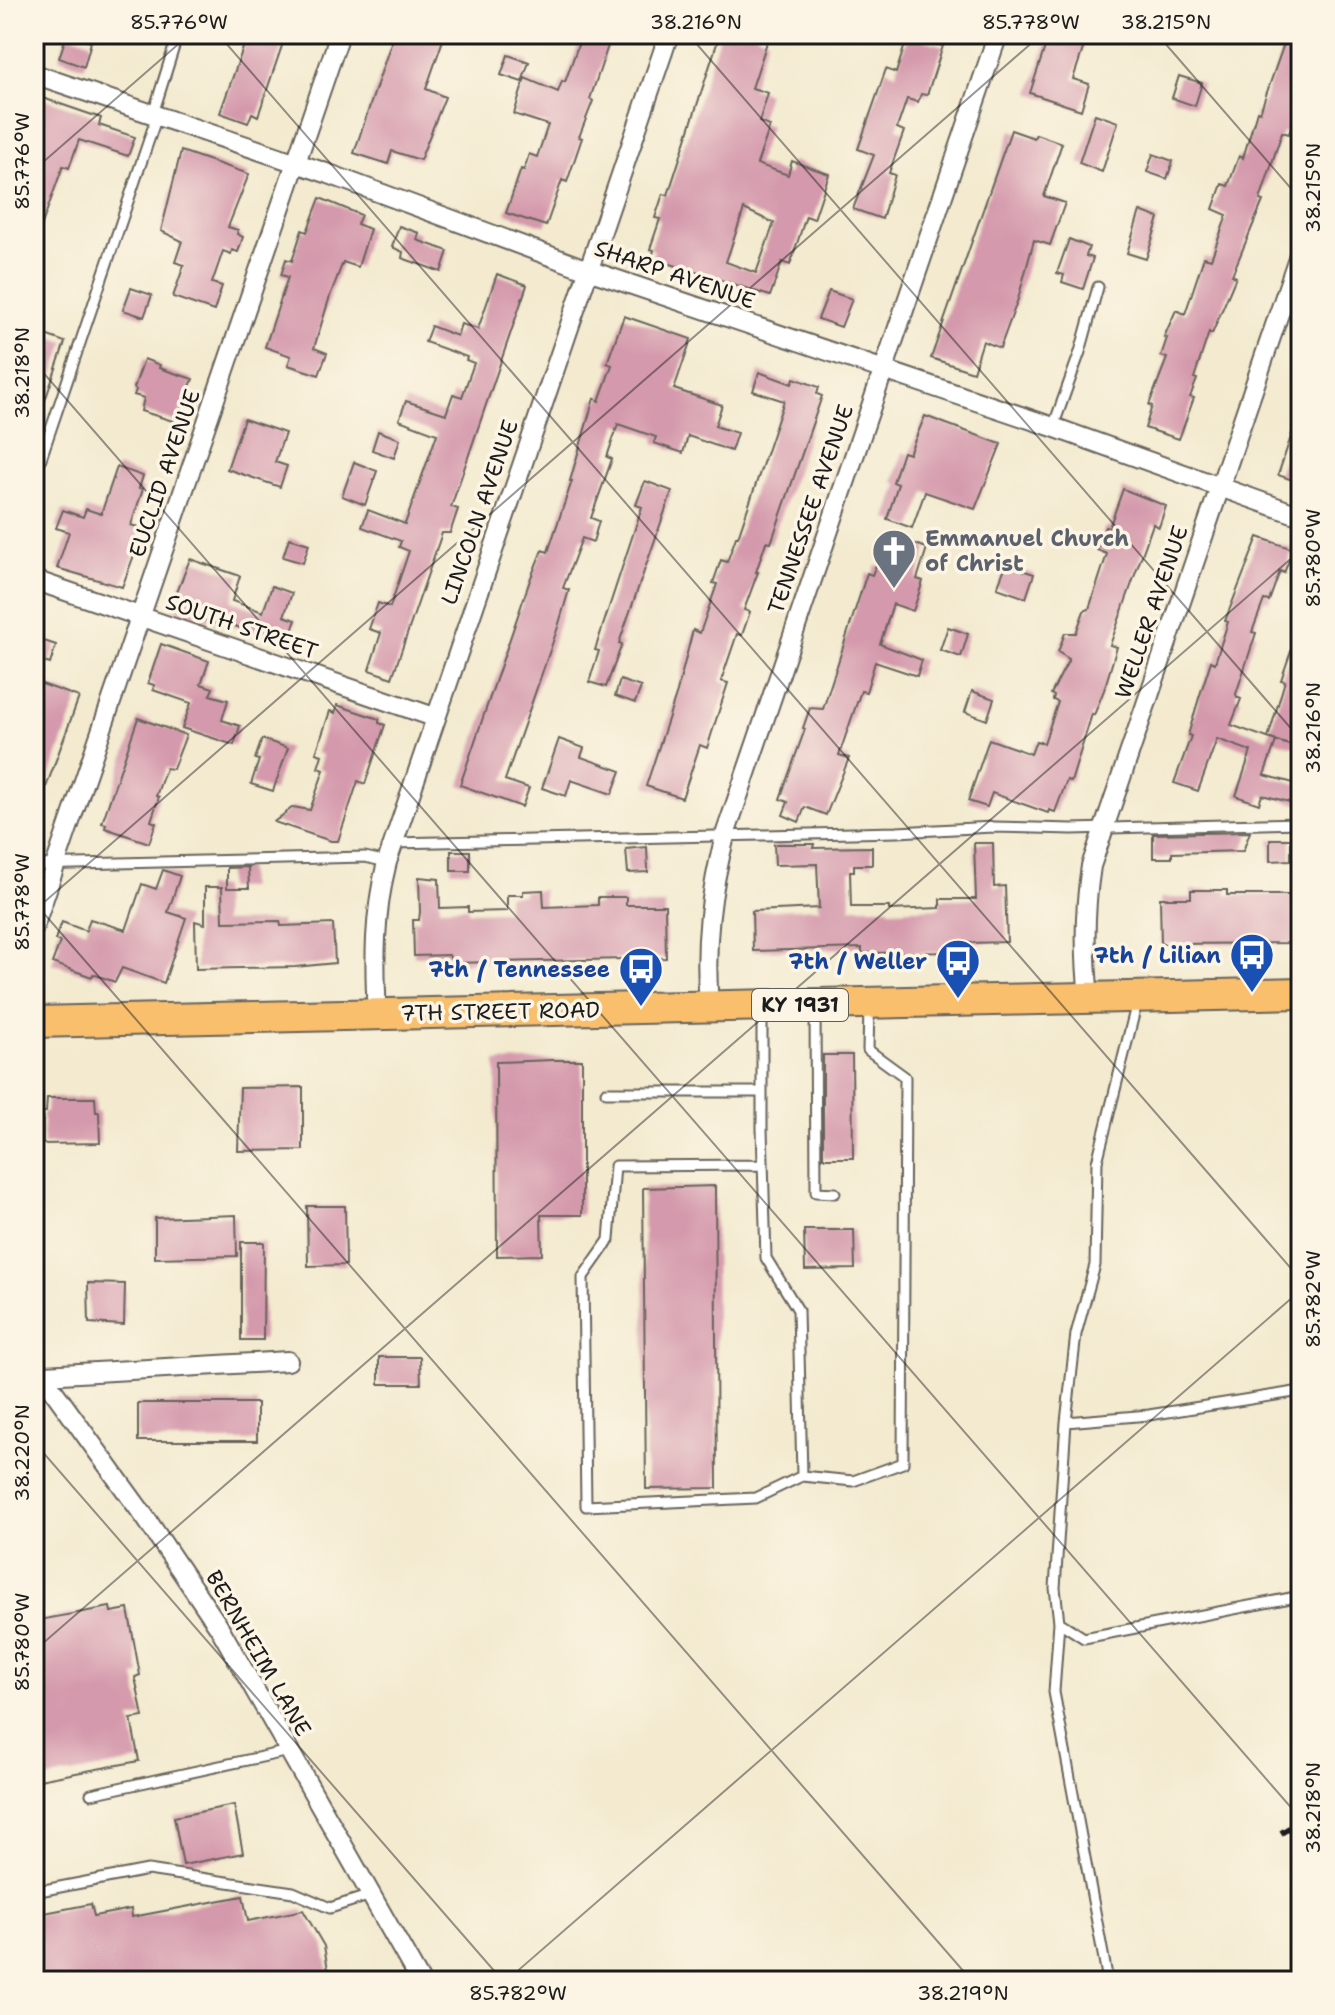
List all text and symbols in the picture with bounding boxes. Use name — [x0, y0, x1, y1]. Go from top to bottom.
text: 85.776°W — [130, 9, 228, 35]
text: 38.216°N — [650, 9, 742, 35]
text: 85.778°W — [982, 9, 1080, 35]
text: 38.215°N — [1121, 9, 1211, 35]
text: 85.776°W — [9, 112, 35, 210]
text: 38.215°N — [1300, 143, 1326, 233]
street label: SHARP AVENUE — [591, 233, 759, 316]
text: 38.218°N — [9, 327, 35, 419]
street label: EUCLID AVENUE — [122, 385, 207, 561]
street label: TENNESSEE AVENUE — [761, 400, 860, 618]
street label: LINCOLN AVENUE — [434, 416, 525, 609]
text: 85.780°W — [1300, 509, 1326, 607]
street label: WELLER AVENUE — [1108, 522, 1195, 703]
place label: Emmanuel Church of Christ — [925, 524, 1129, 578]
church icon: Emmanuel Church of Christ — [870, 527, 918, 590]
street label: SOUTH STREET — [162, 587, 322, 666]
text: 38.216°N — [1300, 682, 1326, 774]
text: 85.778°W — [9, 853, 35, 951]
bus stop icon: 7th / Lilian — [1228, 931, 1276, 994]
bus stop icon: 7th / Weller — [934, 937, 982, 1000]
place label: 7th / Lilian — [1093, 941, 1221, 970]
bus stop icon: 7th / Tennessee — [617, 945, 665, 1008]
place label: 7th / Weller — [788, 947, 927, 976]
place label: 7th / Tennessee — [428, 955, 610, 984]
road number: KY 1931 — [752, 989, 848, 1021]
street label: 7TH STREET ROAD — [400, 995, 600, 1028]
text: 85.782°W — [1300, 1250, 1326, 1348]
text: 38.220°N — [9, 1404, 35, 1502]
street label: BERNHEIM LANE — [199, 1565, 318, 1742]
text: 85.780°W — [9, 1593, 35, 1691]
text: 38.218°N — [1300, 1762, 1326, 1854]
text: 85.782°W — [469, 1980, 567, 2006]
text: 38.219°N — [917, 1980, 1009, 2006]

